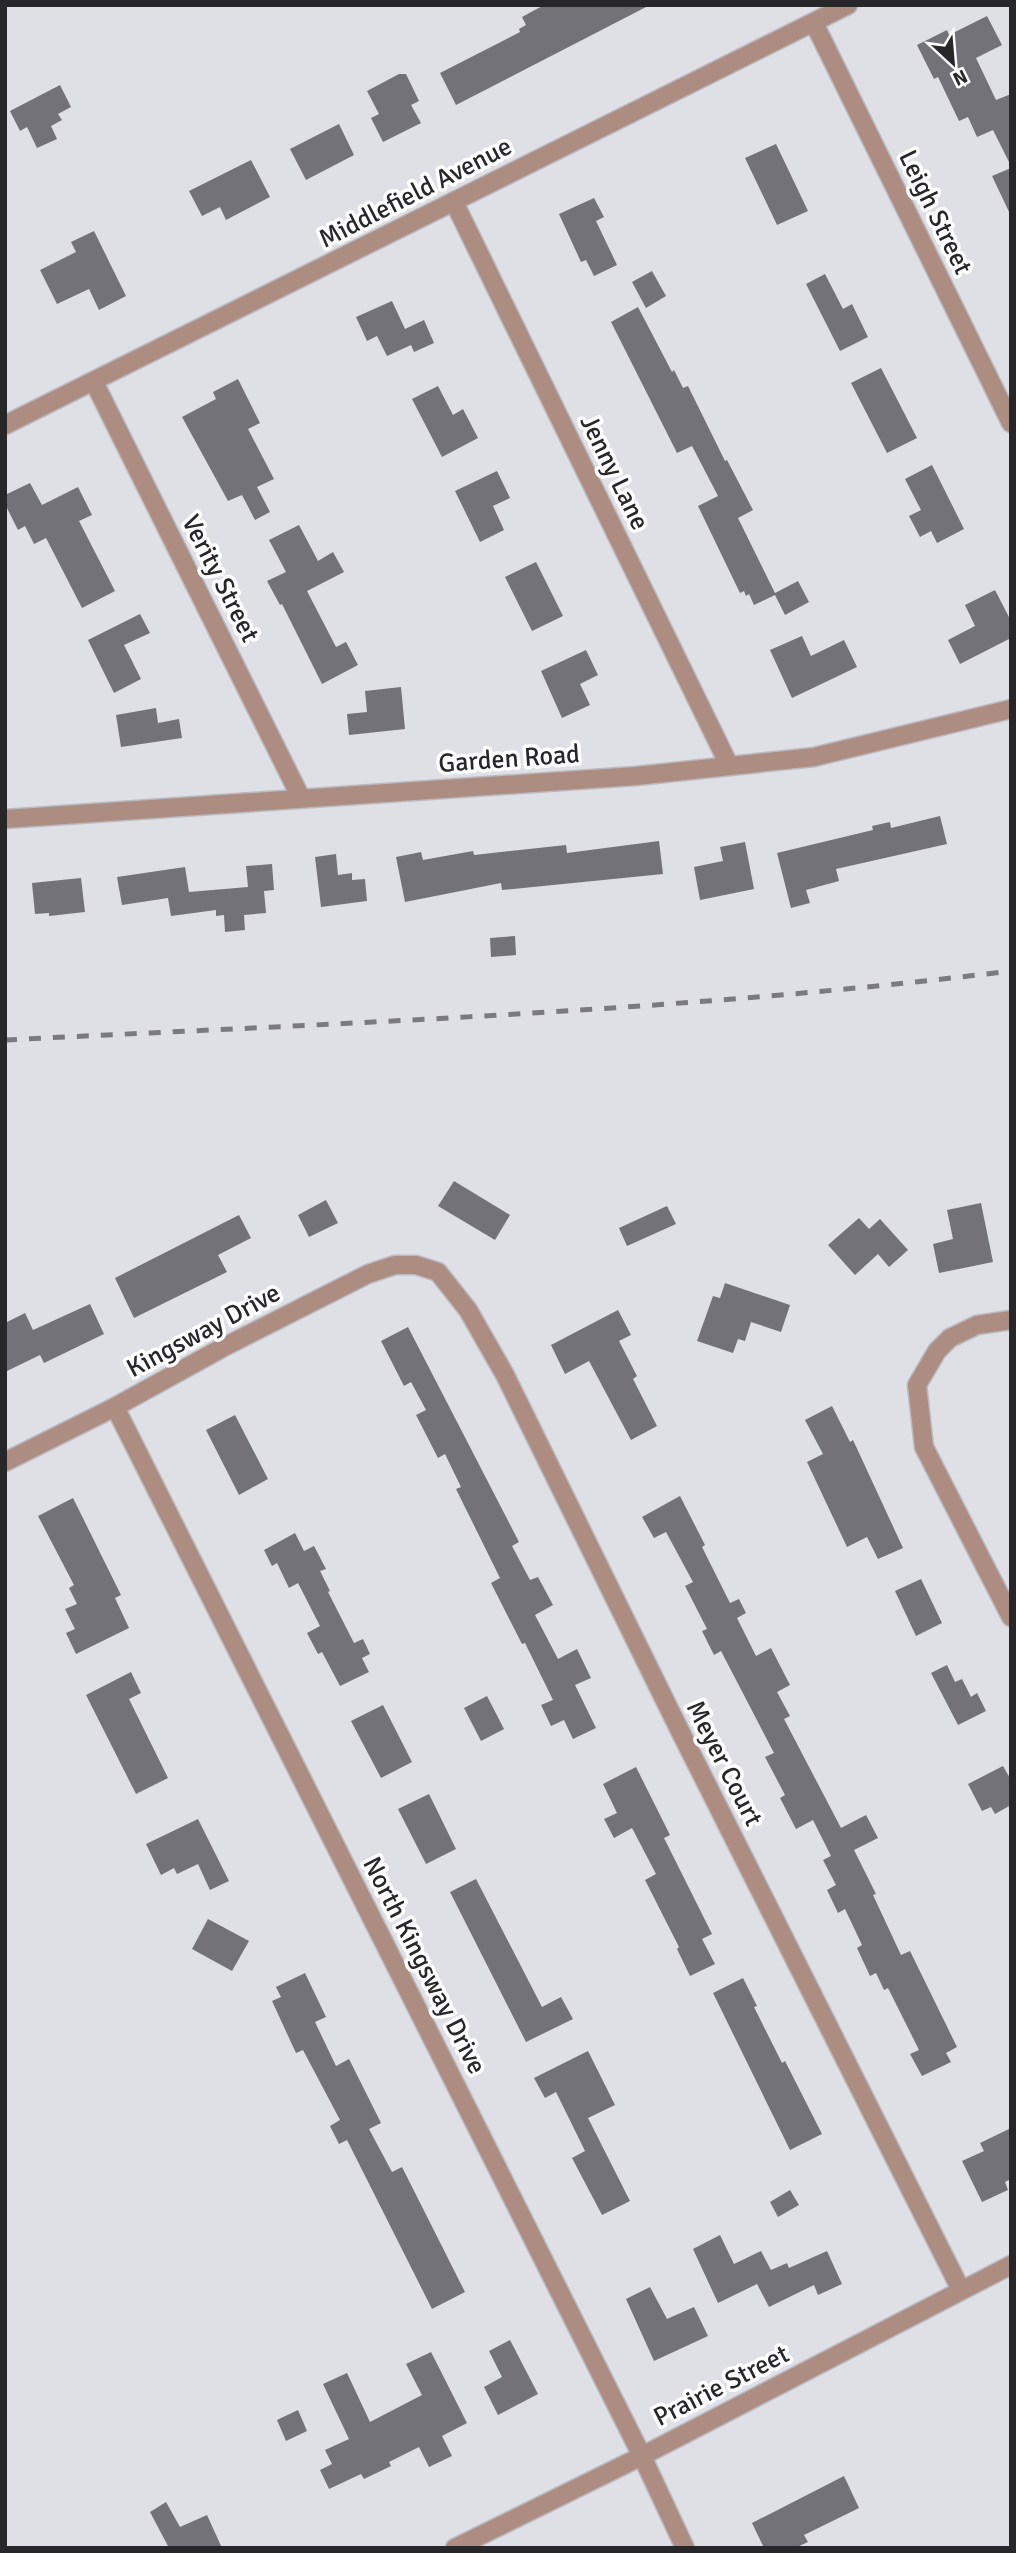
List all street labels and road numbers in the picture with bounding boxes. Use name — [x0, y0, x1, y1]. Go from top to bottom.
street label: Middlefield Avenue — [314, 130, 517, 255]
street label: Leigh Street — [891, 145, 979, 280]
street label: Jenny Lane — [573, 410, 656, 535]
street label: Verity Street — [174, 510, 266, 647]
street label: Garden Road — [437, 738, 581, 780]
street label: Kingsway Drive — [121, 1277, 286, 1385]
street label: Meyer Court — [679, 1695, 769, 1831]
street label: North Kingsway Drive — [355, 1851, 493, 2079]
street label: Prairie Street — [648, 2338, 794, 2434]

